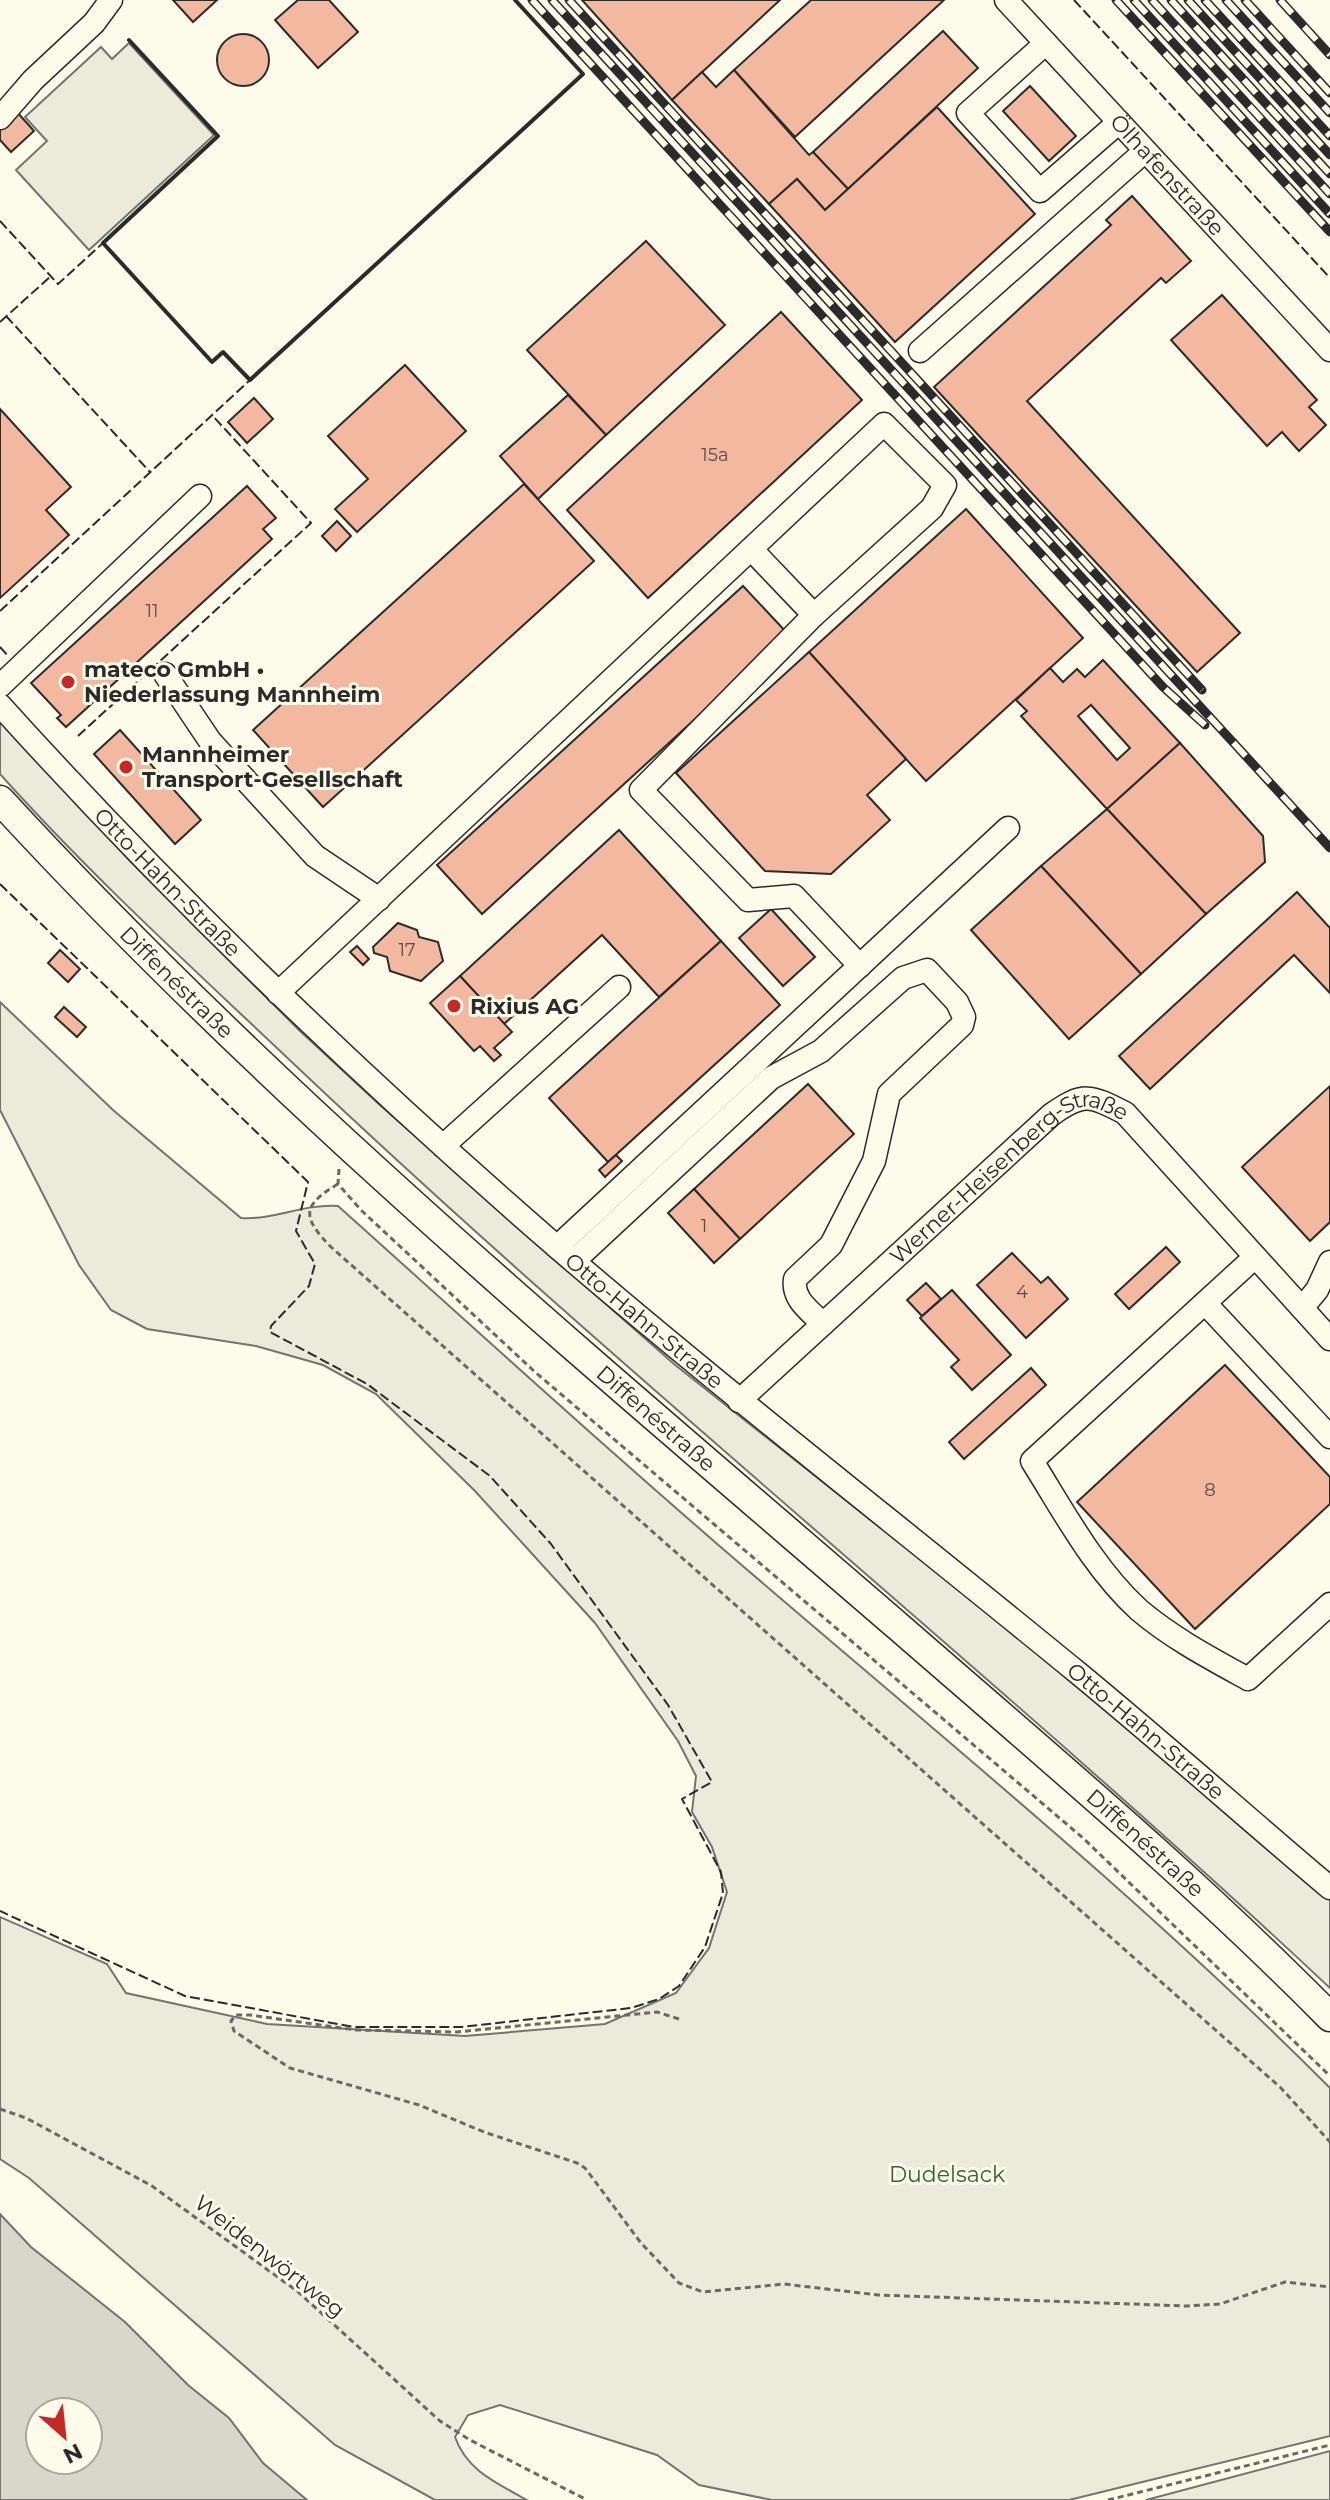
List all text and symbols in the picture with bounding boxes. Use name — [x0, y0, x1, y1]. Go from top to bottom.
street label: Ölhafenstraße — [1104, 108, 1230, 242]
house number: 15a — [701, 444, 729, 466]
house number: 11 — [146, 600, 159, 622]
place label: mateco GmbH • Niederlassung Mannheim — [84, 656, 380, 708]
marker: mateco GmbH • Niederlassung Mannheim — [59, 673, 77, 691]
place label: Mannheimer Transport-Gesellschaft — [142, 741, 403, 793]
marker: Mannheimer Transport-Gesellschaft — [117, 758, 135, 776]
street label: Otto-Hahn-Straße — [88, 802, 247, 963]
street label: Diffenéstraße — [114, 921, 239, 1044]
house number: 17 — [398, 939, 416, 961]
place label: Rixius AG — [470, 993, 579, 1020]
marker: Rixius AG — [445, 997, 463, 1015]
street label: Werner-Heisenberg-Straße — [884, 1086, 1133, 1270]
house number: 1 — [701, 1215, 707, 1237]
street label: Otto-Hahn-Straße — [559, 1247, 729, 1395]
house number: 4 — [1016, 1281, 1028, 1303]
street label: Diffenéstraße — [591, 1360, 721, 1477]
house number: 8 — [1204, 1479, 1216, 1501]
street label: Otto-Hahn-Straße — [1062, 1657, 1230, 1806]
street label: Diffenéstraße — [1081, 1783, 1210, 1903]
park label: Dudelsack — [889, 2161, 1006, 2188]
street label: Weidenwörtweg — [189, 2189, 350, 2323]
north arrow — [24, 2396, 104, 2476]
text: N — [59, 2437, 87, 2469]

